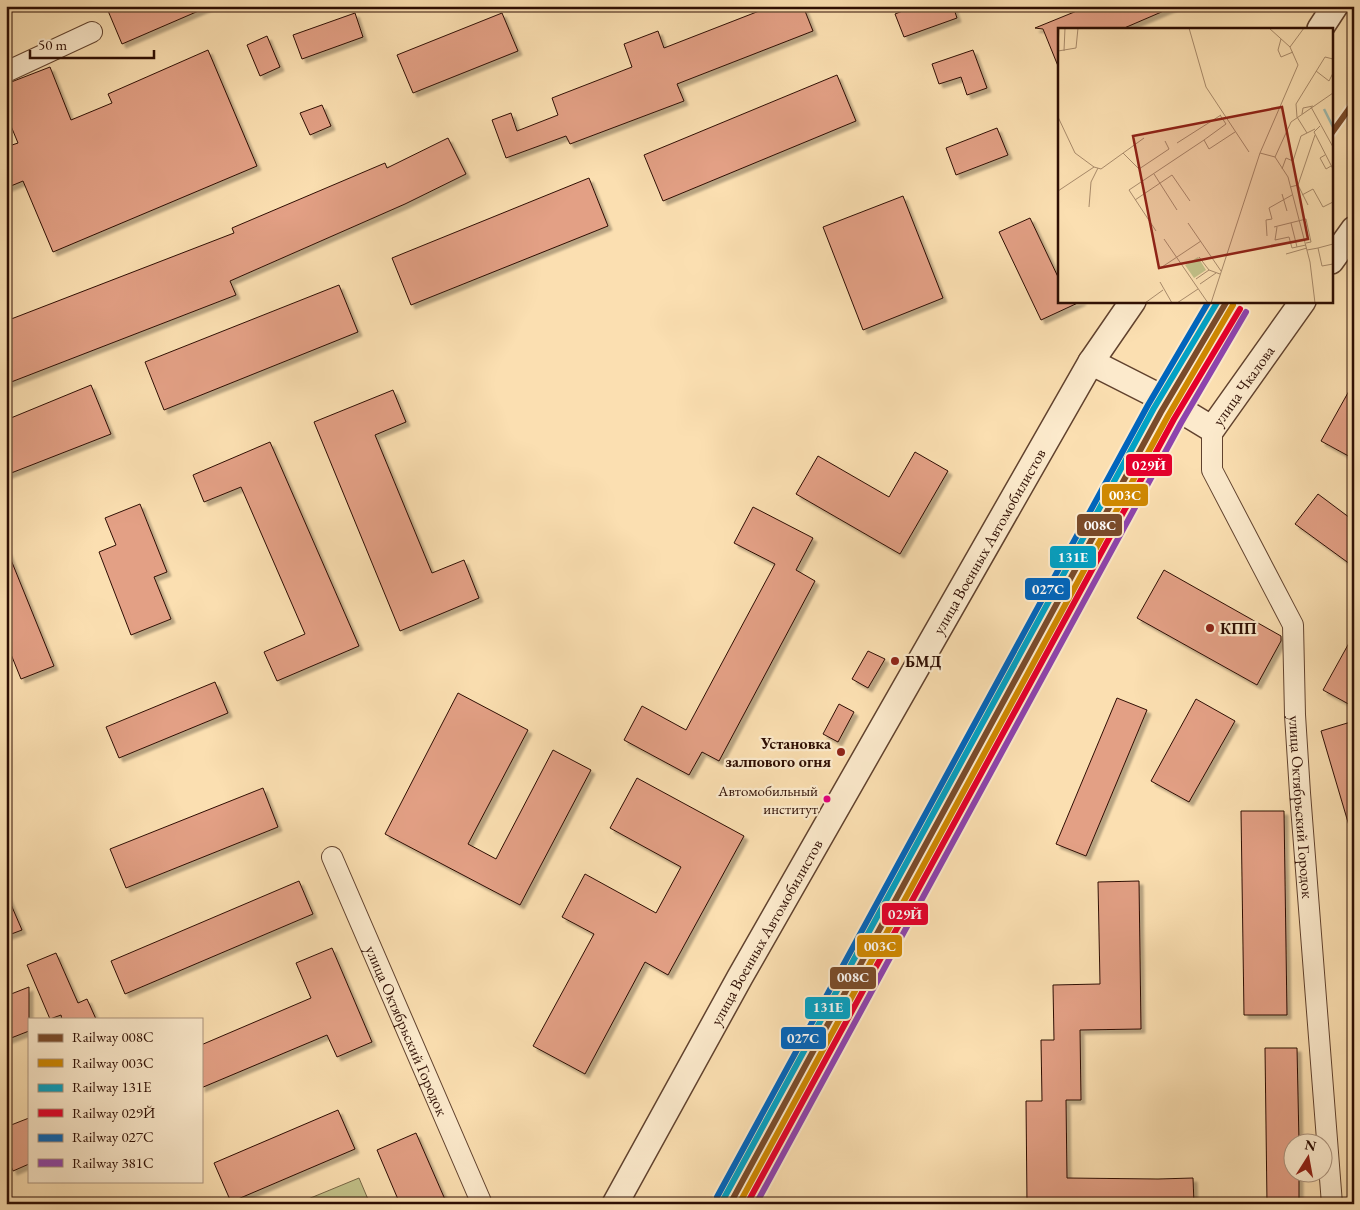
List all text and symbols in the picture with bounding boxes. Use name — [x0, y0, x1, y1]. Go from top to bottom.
scale bar — [30, 28, 154, 60]
inset map — [1058, 28, 1332, 302]
text: 50 m — [38, 35, 67, 54]
street label: улица Чкалова — [1208, 341, 1280, 430]
street label: улица Военных Автомобилистов — [928, 444, 1051, 638]
line badge: 029Й — [1125, 453, 1173, 477]
text: 029Й — [1132, 456, 1166, 474]
line badge: 003С — [1101, 483, 1149, 507]
text: 003С — [1109, 486, 1141, 504]
line badge: 008С — [1076, 513, 1123, 537]
text: 008С — [1084, 516, 1116, 534]
line badge: 131Е — [1049, 545, 1097, 569]
text: 131Е — [1058, 548, 1088, 566]
line badge: 027С — [1024, 577, 1071, 601]
text: 027С — [1032, 580, 1064, 598]
place label: КПП — [1220, 618, 1257, 639]
marker: КПП — [1204, 622, 1216, 634]
place label: БМД — [905, 651, 942, 672]
marker: БМД — [889, 655, 901, 667]
street label: улица Октябрьский Городок — [1284, 715, 1318, 900]
place label: Установка залпового огня — [725, 733, 832, 772]
marker: Установка залпового огня — [835, 746, 847, 758]
place label: Автомобильный институт — [717, 781, 818, 818]
marker: Автомобильный институт — [822, 794, 832, 804]
street label: улица Военных Автомобилистов — [705, 835, 828, 1029]
line badge: 029Й — [881, 902, 929, 926]
text: 029Й — [888, 905, 922, 923]
line badge: 003С — [856, 934, 903, 958]
text: 003С — [864, 937, 896, 955]
street label: улица Октябрьский Городок — [360, 942, 453, 1119]
line badge: 008С — [829, 966, 877, 990]
text: 008С — [837, 968, 869, 986]
line badge: 131Е — [804, 996, 851, 1020]
text: 131Е — [813, 998, 843, 1016]
legend — [28, 1018, 202, 1182]
line badge: 027С — [780, 1026, 827, 1050]
text: Railway 008С — [72, 1027, 154, 1046]
text: 027С — [787, 1029, 819, 1047]
text: Railway 003С — [72, 1053, 154, 1072]
text: Railway 131Е — [72, 1077, 152, 1096]
text: Railway 029Й — [72, 1103, 155, 1122]
text: Railway 027С — [72, 1127, 154, 1146]
north arrow — [1282, 1132, 1332, 1182]
text: N — [1303, 1135, 1318, 1155]
text: Railway 381С — [72, 1153, 154, 1172]

